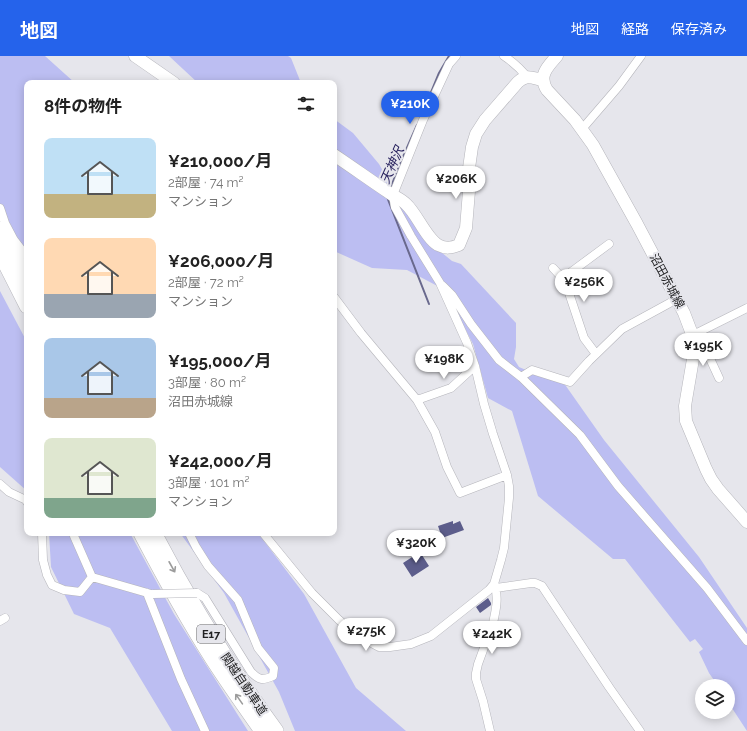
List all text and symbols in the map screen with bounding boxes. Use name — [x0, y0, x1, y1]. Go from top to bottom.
text: 地図 — [20, 19, 58, 41]
text: 地図 — [571, 21, 599, 37]
text: 経路 — [621, 21, 649, 37]
text: 保存済み — [671, 21, 727, 37]
pin: ¥210K — [382, 91, 438, 125]
icon: filters — [295, 93, 317, 115]
text: 8件の物件 — [44, 96, 122, 116]
text: ¥210K — [390, 96, 430, 111]
water label: 天神沢 — [377, 142, 408, 186]
text: ¥210,000/月 — [168, 151, 272, 171]
icon: home — [76, 154, 124, 202]
pin: ¥206K — [428, 166, 484, 200]
text: ¥206K — [435, 171, 477, 186]
text: 2部屋 · 74 m² — [168, 175, 244, 190]
text: マンション — [168, 194, 233, 209]
text: ¥206,000/月 — [168, 251, 274, 271]
street label: 沼田赤城線 — [647, 251, 687, 311]
icon: home — [76, 254, 124, 302]
pin: ¥256K — [556, 269, 612, 303]
text: ¥256K — [564, 274, 604, 289]
text: 2部屋 · 72 m² — [168, 275, 244, 290]
text: マンション — [168, 294, 233, 309]
pin: ¥195K — [675, 333, 731, 367]
text: ¥195K — [683, 338, 723, 353]
pin: ¥198K — [416, 346, 472, 380]
text: ¥195,000/月 — [168, 351, 272, 371]
text: ¥198K — [424, 351, 464, 366]
icon: home — [76, 354, 124, 402]
text: 3部屋 · 80 m² — [168, 375, 246, 390]
text: 沼田赤城線 — [168, 394, 233, 409]
text: ¥242,000/月 — [168, 451, 273, 471]
icon: home — [76, 454, 124, 502]
text: 3部屋 · 101 m² — [168, 475, 249, 490]
text: マンション — [168, 494, 233, 509]
pin: ¥320K — [388, 530, 444, 564]
text: ¥320K — [396, 535, 436, 550]
one-way arrow — [169, 561, 176, 573]
pin: ¥275K — [338, 618, 394, 652]
pin: ¥242K — [464, 621, 520, 655]
text: ¥275K — [346, 623, 386, 638]
road number: E17 — [197, 625, 225, 643]
text: ¥242K — [472, 626, 512, 641]
street label: 関越自動車道 — [218, 650, 270, 718]
map controls — [695, 679, 735, 719]
button: layers — [695, 679, 735, 719]
one-way arrow — [235, 694, 244, 705]

